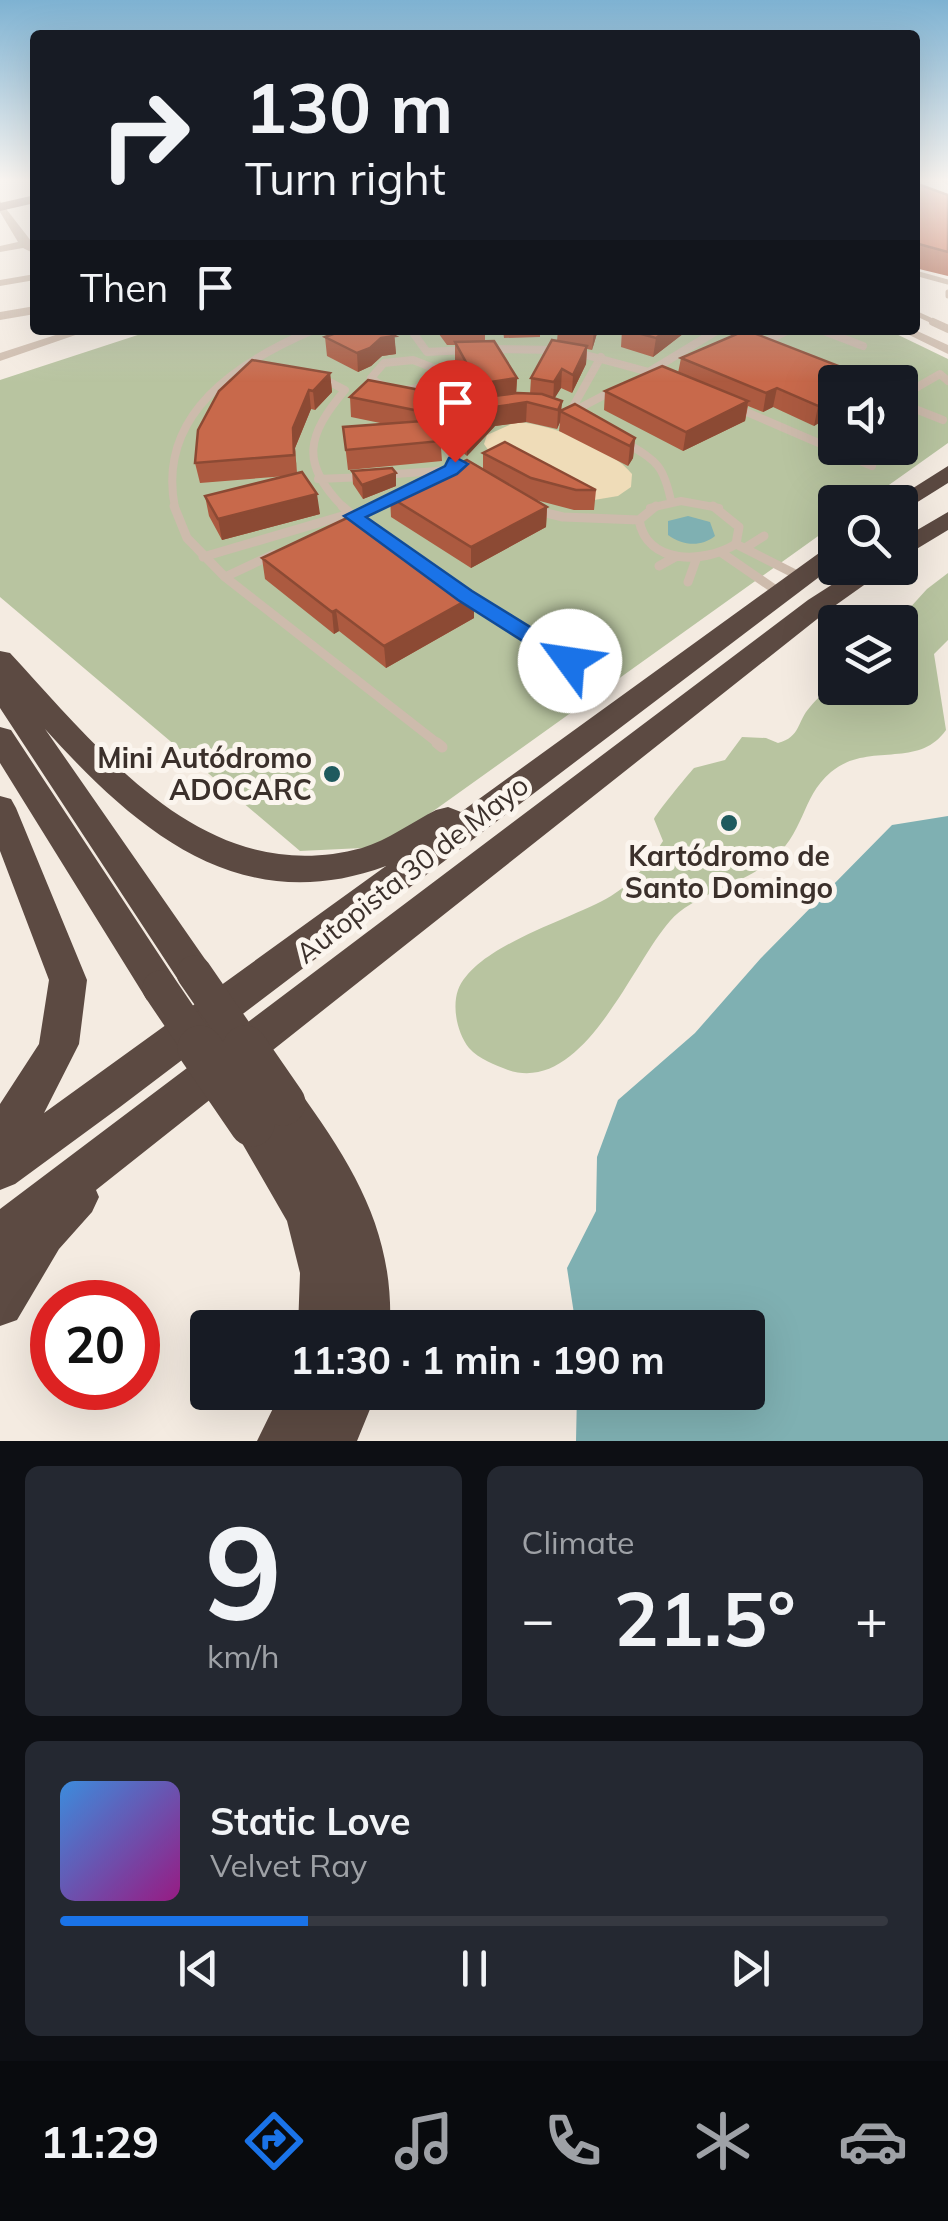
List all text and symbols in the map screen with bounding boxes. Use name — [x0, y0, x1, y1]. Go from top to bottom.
text: 130 m — [245, 63, 453, 151]
icon: right — [80, 70, 210, 200]
text: Turn right — [245, 150, 446, 206]
icon: arrive — [188, 260, 243, 315]
text: Then — [80, 264, 168, 312]
pin — [413, 360, 498, 463]
map controls — [818, 365, 918, 705]
button: sound — [818, 365, 918, 465]
icon: arrive — [428, 375, 483, 430]
button: search — [818, 485, 918, 585]
button: layers — [818, 605, 918, 705]
position arrow — [518, 609, 622, 713]
place label: Mini Autódromo ADOCARC — [97, 740, 312, 807]
marker: Mini Autódromo ADOCARC — [321, 763, 343, 785]
street label: Autopista 30 de Mayo — [289, 767, 535, 970]
marker: Kartódromo de Santo Domingo — [718, 812, 740, 834]
place label: Kartódromo de Santo Domingo — [625, 838, 833, 905]
speed limit sign: 20 — [30, 1280, 160, 1410]
text: 11:30 · 1 min · 190 m — [290, 1336, 665, 1384]
text: 9 — [204, 1489, 282, 1653]
text: Climate — [522, 1522, 634, 1562]
text: 21.5° — [614, 1571, 796, 1665]
text: − — [522, 1584, 555, 1653]
text: + — [855, 1584, 888, 1653]
text: km/h — [207, 1636, 279, 1676]
text: Static Love — [210, 1797, 411, 1845]
text: Velvet Ray — [210, 1845, 367, 1885]
icon: previous — [171, 1941, 226, 1996]
icon: pause — [447, 1941, 502, 1996]
icon: next — [723, 1941, 778, 1996]
icon: directions — [239, 2106, 309, 2176]
icon: music — [389, 2106, 459, 2176]
icon: phone — [538, 2106, 608, 2176]
icon: climate — [688, 2106, 758, 2176]
icon: car — [838, 2106, 908, 2176]
text: 11:29 — [40, 2113, 159, 2169]

